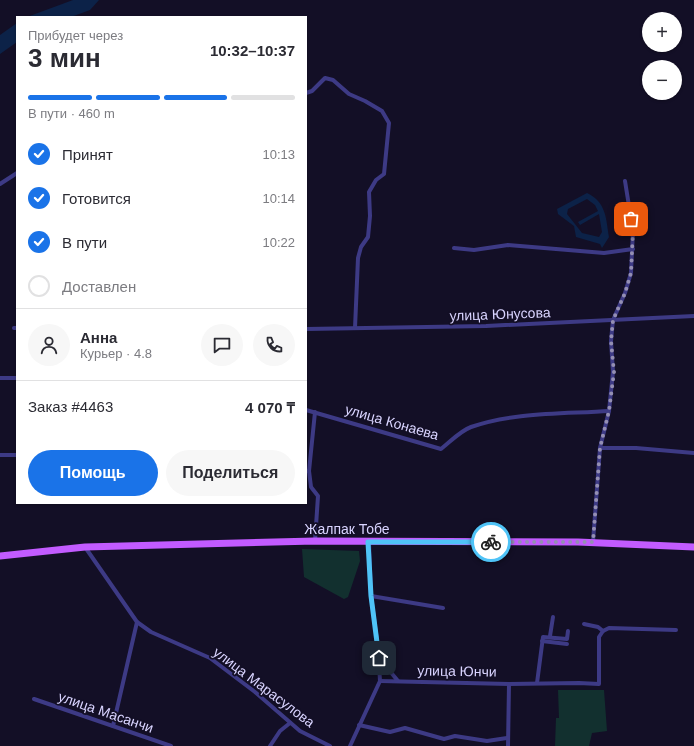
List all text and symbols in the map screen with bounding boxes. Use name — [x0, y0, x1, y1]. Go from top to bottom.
map controls — [642, 12, 682, 100]
button: + — [642, 12, 682, 52]
text: Прибудет через — [28, 28, 123, 43]
text: 10:32–10:37 — [210, 42, 295, 59]
text: 3 мин — [28, 43, 101, 73]
button: − — [642, 60, 682, 100]
text: В пути · 460 m — [28, 106, 115, 121]
icon: check — [28, 143, 50, 165]
text: Принят — [62, 146, 113, 163]
text: 10:13 — [262, 147, 295, 162]
icon: check — [28, 187, 50, 209]
text: Готовится — [62, 190, 131, 207]
text: 10:14 — [262, 191, 295, 206]
pin — [614, 202, 648, 236]
icon: bag — [620, 208, 642, 230]
icon: check — [28, 231, 50, 253]
text: В пути — [62, 234, 107, 251]
text: 10:22 — [262, 235, 295, 250]
text: Доставлен — [62, 278, 136, 295]
street label: улица Юнусова — [449, 304, 551, 324]
button: person — [28, 324, 70, 366]
button: chat — [201, 324, 243, 366]
button: phone — [253, 324, 295, 366]
text: Анна — [80, 329, 117, 346]
text: Курьер · 4.8 — [80, 346, 152, 361]
text: Заказ #4463 — [28, 398, 113, 415]
text: 4 070 ₸ — [245, 399, 295, 416]
street label: улица Конаева — [343, 401, 441, 443]
button: Помощь — [28, 450, 158, 496]
button: Поделиться — [166, 450, 295, 496]
street label: Жалпак Тобе — [304, 521, 390, 537]
courier — [471, 522, 511, 562]
icon: bike — [480, 531, 502, 553]
pin — [362, 641, 396, 675]
street label: улица Марасулова — [210, 644, 318, 730]
icon: home — [368, 647, 390, 669]
street label: улица Юнчи — [417, 662, 497, 680]
street label: улица Масанчи — [56, 688, 156, 736]

